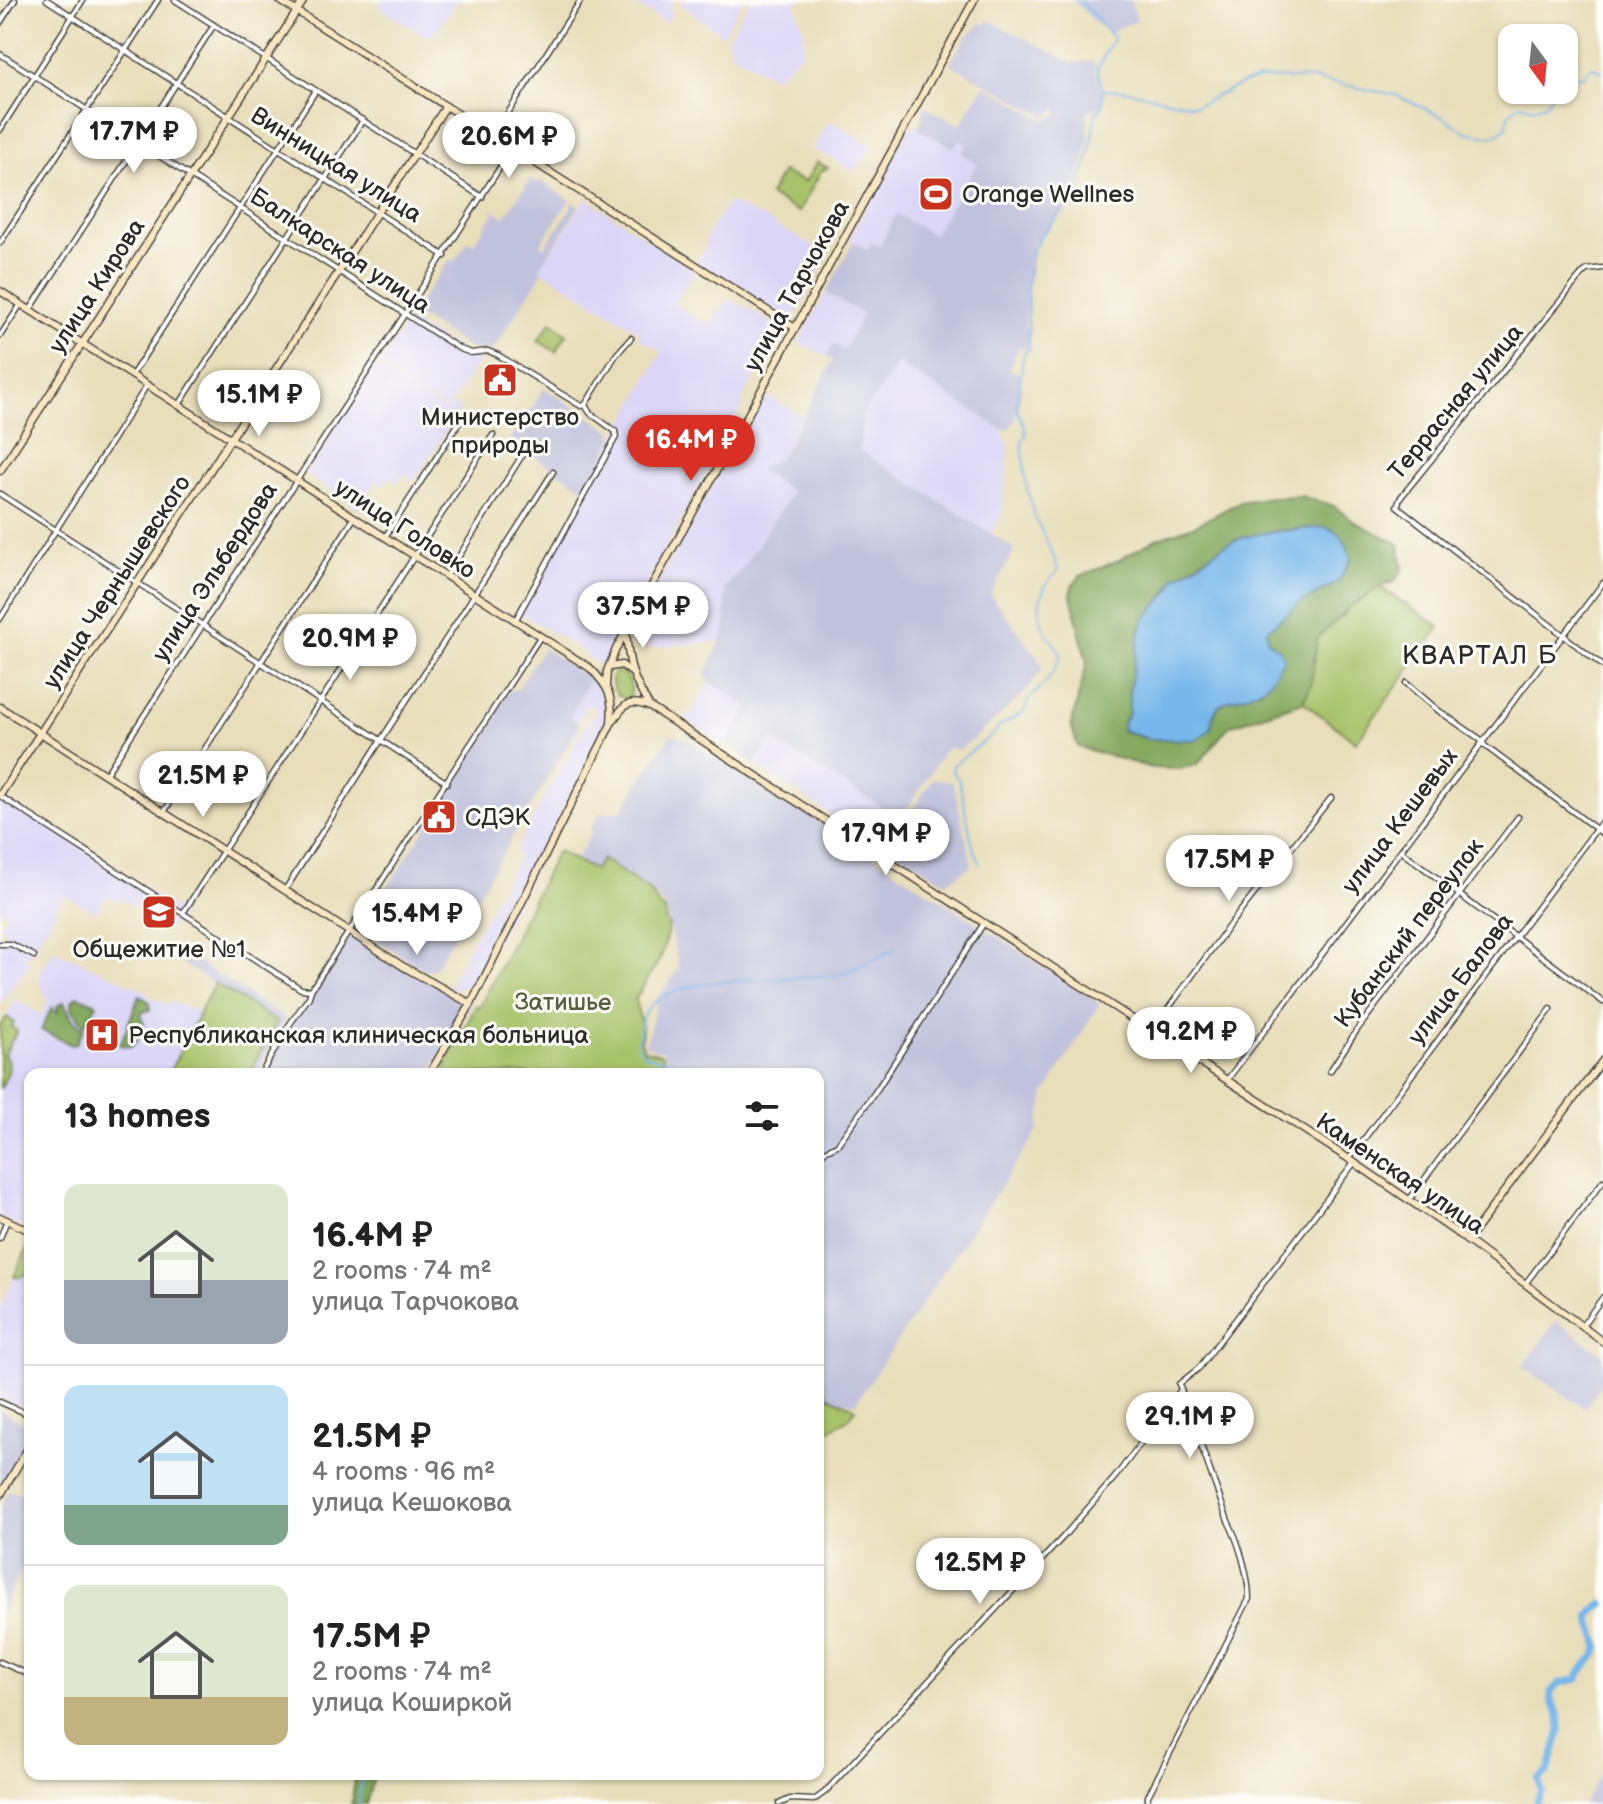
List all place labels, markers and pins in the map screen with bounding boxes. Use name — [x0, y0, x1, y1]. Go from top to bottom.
pin: 17.7M ₽ — [60, 107, 208, 175]
pin: 20.6M ₽ — [435, 112, 583, 180]
sports icon: Orange Wellnes — [917, 175, 955, 213]
place label: Orange Wellnes — [962, 180, 1134, 209]
public building icon: Министерство природы — [481, 361, 519, 399]
pin: 15.1M ₽ — [185, 370, 333, 438]
place label: Министерство природы — [421, 403, 579, 460]
pin: 16.4M ₽ — [617, 415, 765, 483]
pin: 37.5M ₽ — [569, 582, 717, 650]
pin: 20.9M ₽ — [276, 614, 424, 682]
pin: 21.5M ₽ — [129, 751, 277, 819]
public building icon: СДЭК — [420, 798, 458, 836]
place label: СДЭК — [465, 803, 531, 832]
pin: 17.9M ₽ — [812, 809, 960, 877]
pin: 17.5M ₽ — [1155, 835, 1303, 903]
pin: 15.4M ₽ — [343, 889, 491, 957]
school or university icon: Общежитие №1 — [140, 893, 178, 931]
place label: Общежитие №1 — [72, 935, 246, 964]
pin: 19.2M ₽ — [1117, 1007, 1265, 1075]
hospital icon: Республиканская клиническая больница — [83, 1016, 121, 1054]
place label: Республиканская клиническая больница — [128, 1021, 589, 1050]
pin: 29.1M ₽ — [1116, 1392, 1264, 1460]
pin: 12.5M ₽ — [906, 1538, 1054, 1606]

